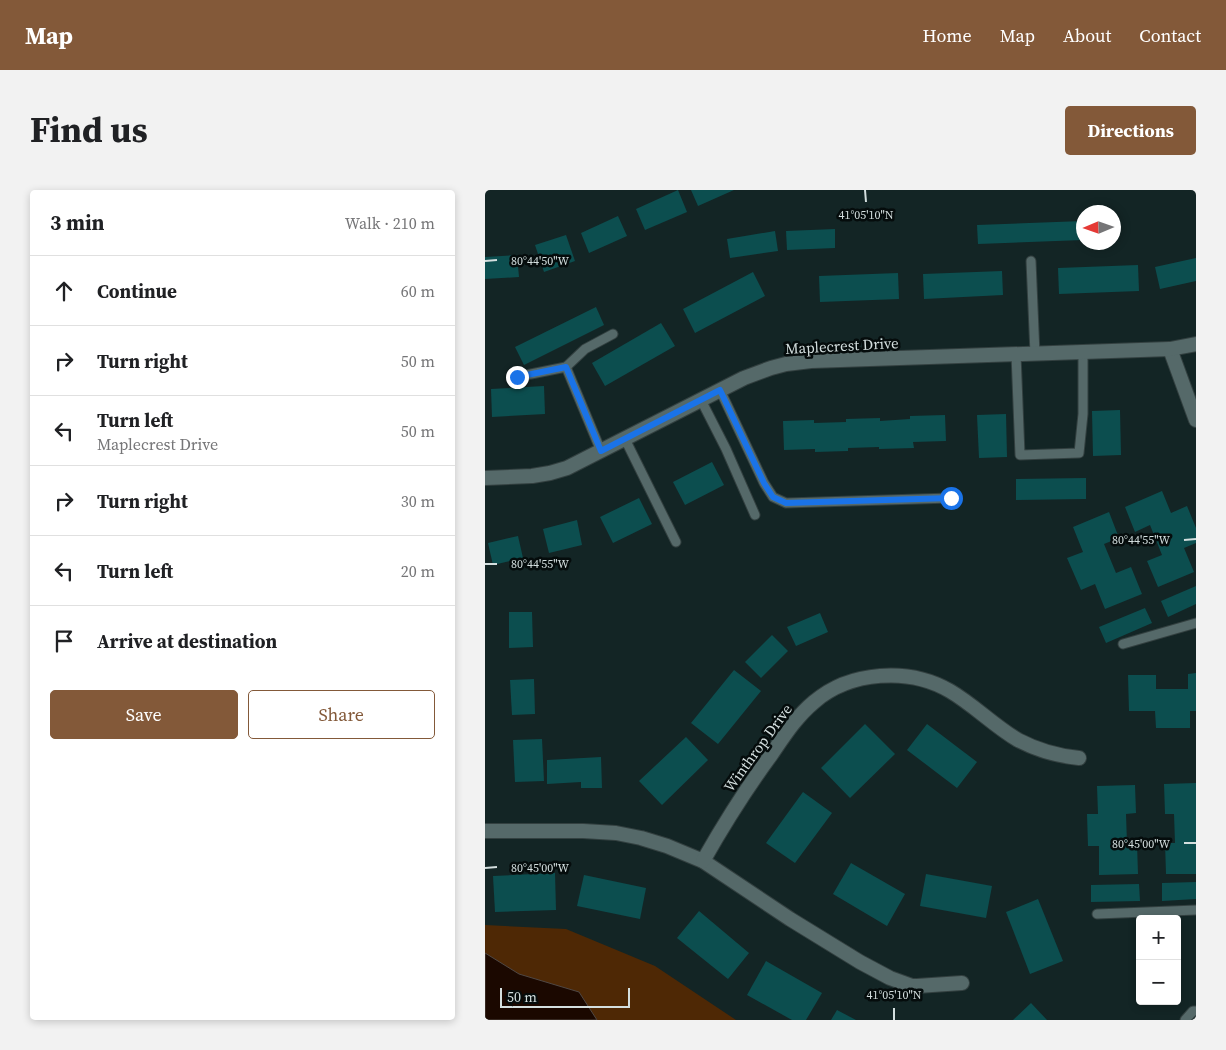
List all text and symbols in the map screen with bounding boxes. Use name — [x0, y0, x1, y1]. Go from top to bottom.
text: Map — [25, 19, 73, 52]
text: Home — [923, 23, 972, 48]
text: Map — [1000, 23, 1035, 48]
text: About — [1063, 23, 1111, 48]
text: Contact — [1139, 23, 1201, 48]
text: Find us — [30, 106, 148, 154]
button: Directions — [1065, 106, 1196, 155]
north arrow — [1076, 205, 1121, 250]
text: 41°05'10"N — [838, 207, 894, 223]
text: 3 min — [50, 208, 105, 237]
text: Walk · 210 m — [345, 212, 435, 234]
text: 80°44'50"W — [511, 253, 569, 269]
icon: ahead — [50, 277, 78, 305]
text: Continue — [97, 278, 177, 304]
text: 60 m — [401, 280, 435, 302]
street label: Maplecrest Drive — [785, 332, 900, 359]
icon: right — [50, 347, 78, 375]
text: Turn right — [97, 348, 188, 374]
text: 50 m — [401, 350, 435, 372]
route end — [506, 366, 529, 389]
text: Turn left — [97, 407, 173, 433]
icon: left — [50, 417, 78, 445]
text: 50 m — [401, 420, 435, 442]
text: Maplecrest Drive — [97, 433, 218, 455]
icon: right — [50, 487, 78, 515]
route start — [940, 487, 963, 510]
text: Turn right — [97, 488, 188, 514]
text: 30 m — [401, 490, 435, 512]
text: 80°44'55"W — [1112, 532, 1170, 548]
text: 80°44'55"W — [511, 556, 569, 572]
icon: left — [50, 557, 78, 585]
text: Turn left — [97, 558, 173, 584]
text: 20 m — [401, 560, 435, 582]
icon: arrive — [50, 627, 78, 655]
text: Arrive at destination — [97, 628, 277, 654]
button: Save — [50, 690, 238, 739]
button: Share — [248, 690, 435, 739]
street label: Winthrop Drive — [718, 699, 797, 796]
text: 80°45'00"W — [1112, 836, 1170, 852]
text: 80°45'00"W — [511, 860, 569, 876]
map controls — [1136, 915, 1181, 1005]
button: + — [1136, 915, 1181, 960]
button: − — [1136, 960, 1181, 1005]
scale bar — [500, 985, 630, 1008]
text: 50 m — [507, 987, 537, 1007]
text: 41°05'10"N — [866, 987, 922, 1003]

